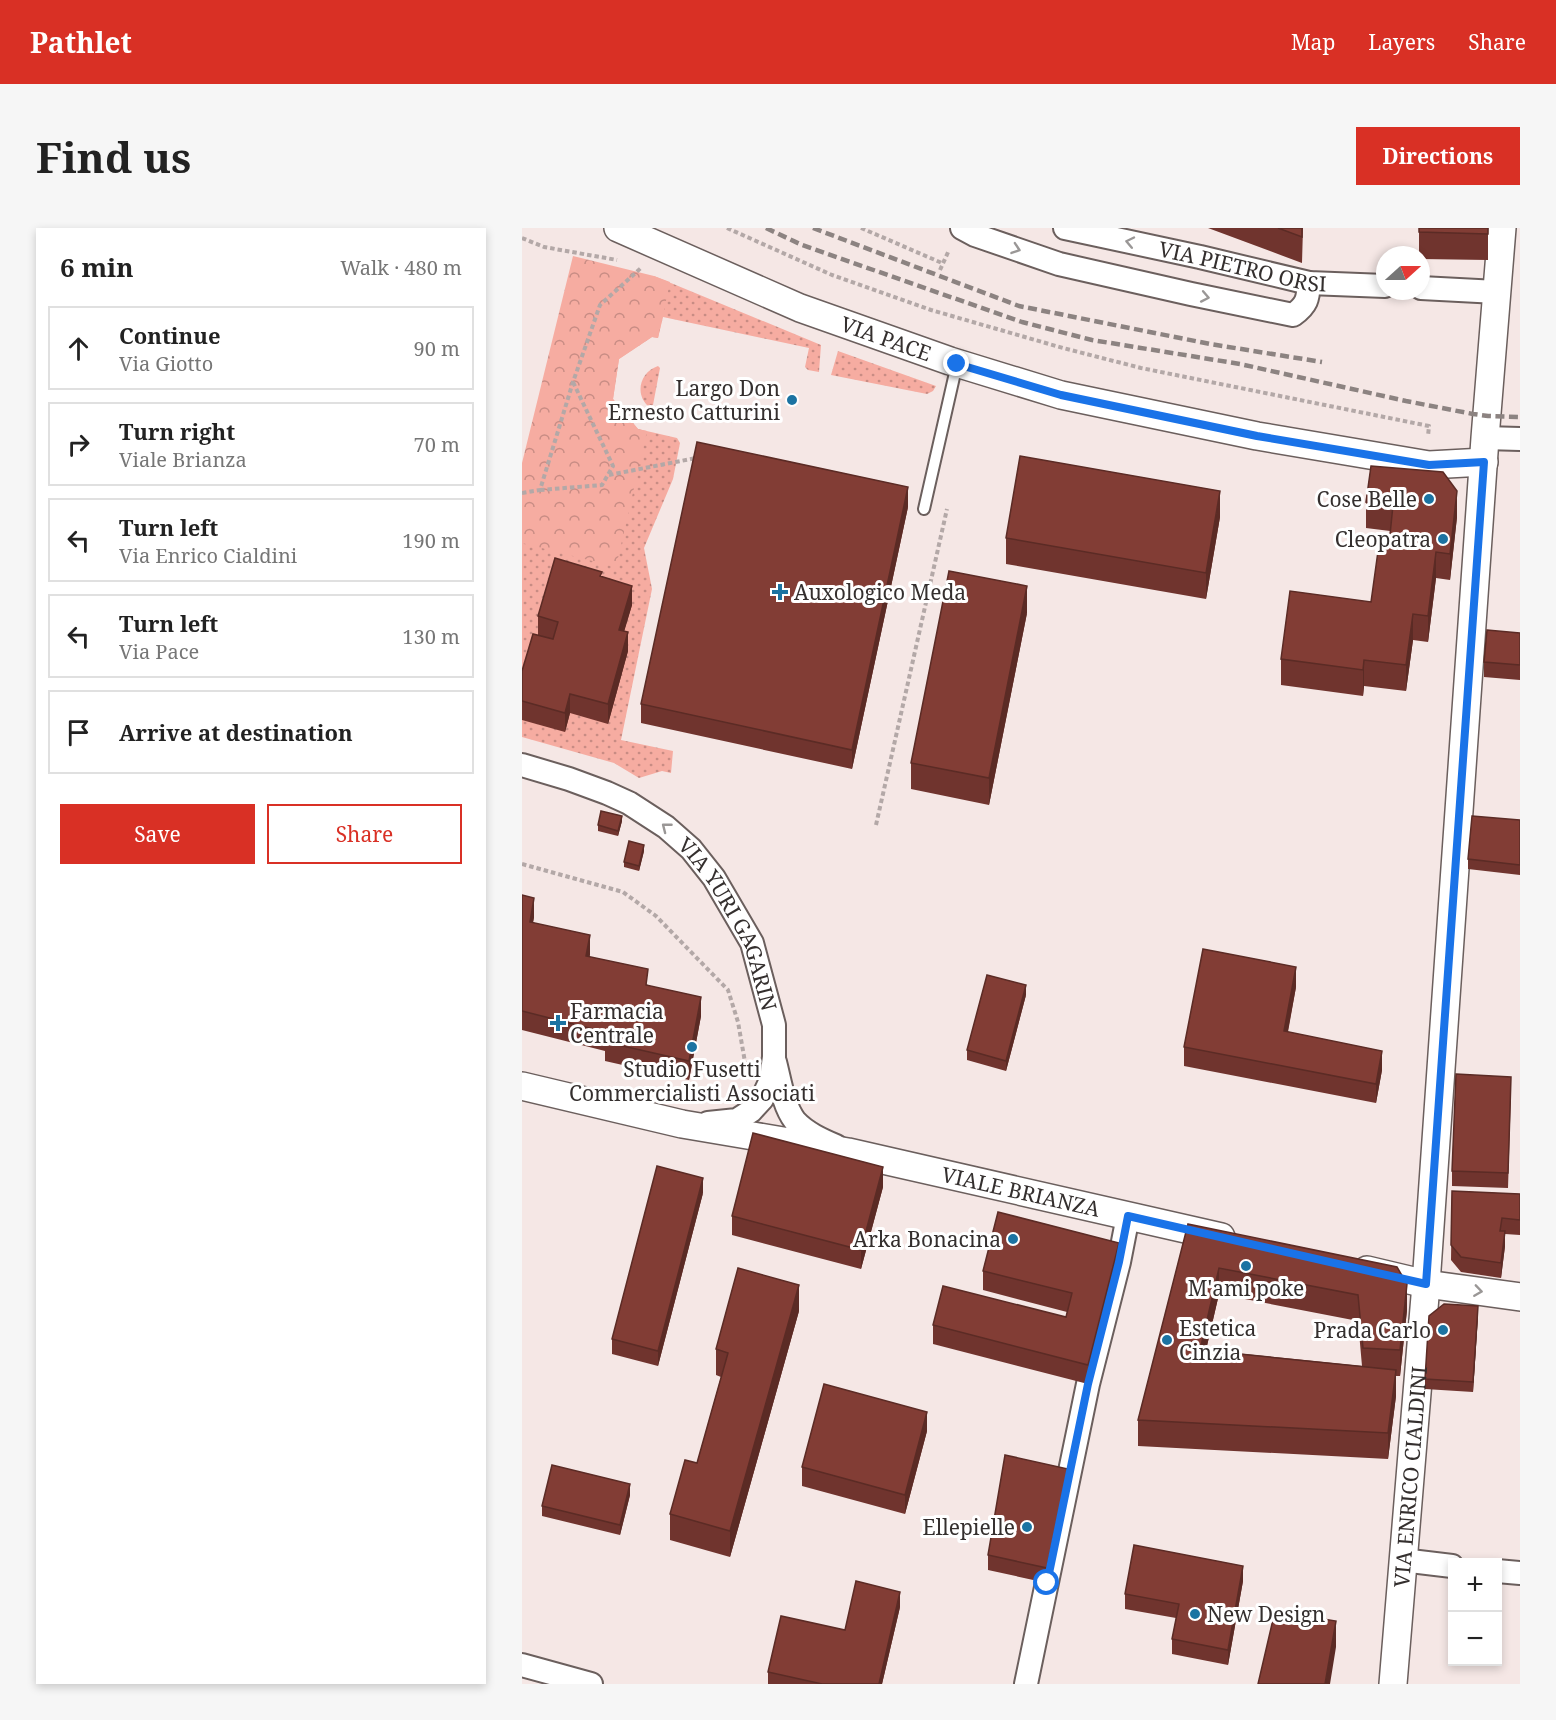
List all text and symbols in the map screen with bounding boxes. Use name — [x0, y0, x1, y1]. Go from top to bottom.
text: Pathlet — [30, 23, 132, 61]
text: Map — [1291, 28, 1335, 56]
text: Layers — [1368, 28, 1435, 56]
text: Share — [1468, 28, 1526, 56]
button: Directions — [1356, 127, 1520, 185]
text: Find us — [36, 128, 191, 185]
street label: VIA PIETRO ORSI — [1156, 235, 1327, 298]
one-way arrow — [1125, 236, 1135, 249]
one-way arrow — [1010, 242, 1021, 254]
north arrow — [1376, 246, 1430, 300]
text: 6 min — [60, 249, 134, 285]
text: Walk · 480 m — [340, 254, 462, 281]
one-way arrow — [1200, 290, 1210, 303]
street label: VIA PACE — [837, 309, 935, 367]
text: Continue — [119, 320, 221, 350]
icon: ahead — [62, 332, 95, 365]
text: 90 m — [414, 335, 460, 362]
text: Via Giotto — [119, 350, 213, 377]
route end — [943, 350, 969, 376]
place label: Largo Don Ernesto Catturini — [608, 374, 780, 426]
marker: Largo Don Ernesto Catturini — [785, 393, 799, 407]
text: Turn right — [119, 416, 235, 446]
icon: right — [62, 428, 95, 461]
text: 70 m — [414, 431, 460, 458]
text: Viale Brianza — [119, 446, 247, 473]
place label: Cose Belle — [1317, 485, 1417, 513]
marker: Cose Belle — [1422, 492, 1436, 506]
text: Turn left — [119, 512, 218, 542]
icon: left — [62, 524, 95, 557]
place label: Cleopatra — [1335, 525, 1431, 553]
text: 190 m — [402, 527, 460, 554]
marker: Cleopatra — [1436, 532, 1450, 546]
text: Via Enrico Cialdini — [119, 542, 297, 569]
place label: Auxologico Meda — [794, 578, 966, 606]
marker: Auxologico Meda — [771, 583, 789, 601]
text: Turn left — [119, 608, 218, 638]
icon: left — [62, 620, 95, 653]
text: 130 m — [402, 623, 460, 650]
text: Via Pace — [119, 638, 199, 665]
icon: arrive — [62, 716, 95, 749]
text: Arrive at destination — [119, 717, 353, 747]
button: Save — [60, 804, 255, 864]
button: Share — [267, 804, 462, 864]
one-way arrow — [661, 824, 672, 835]
street label: VIA YURI GAGARIN — [673, 830, 784, 1014]
place label: Farmacia Centrale — [570, 997, 664, 1049]
marker: Farmacia Centrale — [551, 1016, 565, 1030]
marker: Studio Fusetti Commercialisti Associati — [685, 1040, 699, 1054]
place label: Studio Fusetti Commercialisti Associati — [569, 1055, 815, 1107]
street label: VIALE BRIANZA — [939, 1160, 1103, 1223]
place label: Arka Bonacina — [853, 1225, 1001, 1253]
marker: Arka Bonacina — [1006, 1232, 1020, 1246]
marker: M'ami poke — [1239, 1259, 1253, 1273]
place label: M'ami poke — [1188, 1274, 1304, 1302]
one-way arrow — [1473, 1285, 1482, 1297]
place label: Estetica Cinzia — [1179, 1314, 1256, 1366]
place label: Prada Carlo — [1314, 1316, 1431, 1344]
marker: Prada Carlo — [1436, 1323, 1450, 1337]
marker: Estetica Cinzia — [1160, 1333, 1174, 1347]
street label: VIA ENRICO CIALDINI — [1387, 1365, 1433, 1589]
place label: Ellepielle — [923, 1513, 1015, 1541]
marker: Ellepielle — [1020, 1520, 1034, 1534]
map controls — [1448, 1558, 1502, 1666]
button: + — [1448, 1558, 1502, 1612]
route start — [1033, 1569, 1059, 1595]
place label: New Design — [1207, 1600, 1325, 1628]
marker: New Design — [1188, 1607, 1202, 1621]
button: − — [1448, 1612, 1502, 1666]

